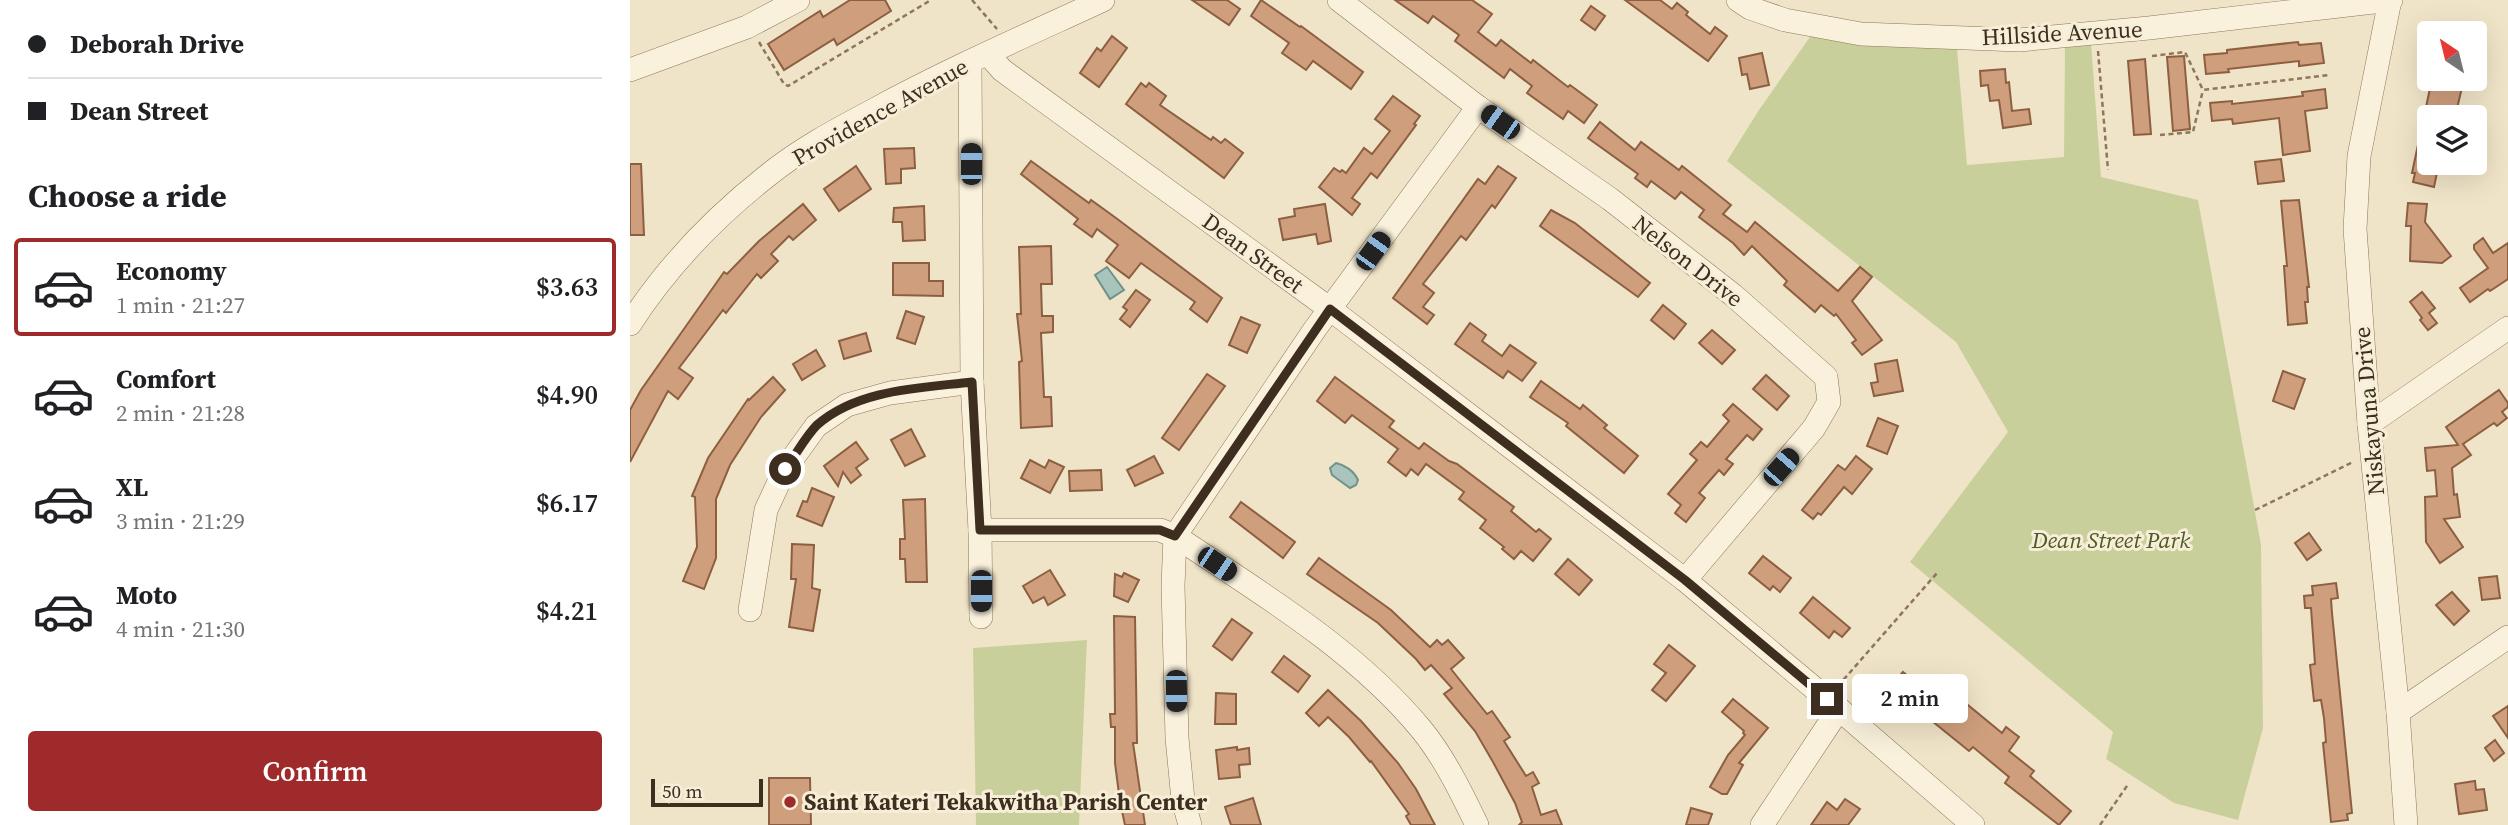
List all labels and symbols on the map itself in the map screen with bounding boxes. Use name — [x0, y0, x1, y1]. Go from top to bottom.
street label: Hillside Avenue — [1981, 13, 2143, 53]
north arrow — [2417, 21, 2487, 91]
street label: Providence Avenue — [786, 50, 974, 174]
car — [1477, 101, 1524, 143]
car — [961, 143, 982, 185]
street label: Dean Street — [1196, 205, 1311, 301]
street label: Nelson Drive — [1626, 208, 1750, 314]
car — [1353, 228, 1394, 274]
street label: Niskayuna Drive — [2346, 325, 2392, 497]
car — [1760, 444, 1803, 490]
route start — [769, 453, 801, 485]
park label: Dean Street Park — [2031, 524, 2190, 556]
car — [1194, 544, 1241, 584]
car — [971, 570, 992, 612]
car — [1166, 670, 1187, 712]
callout: 2 min — [1852, 674, 1967, 724]
route end — [1811, 683, 1843, 715]
scale bar — [651, 776, 763, 808]
place label: Saint Kateri Tekakwitha Parish Center — [804, 786, 1207, 818]
marker: Saint Kateri Tekakwitha Parish Center — [782, 794, 798, 810]

